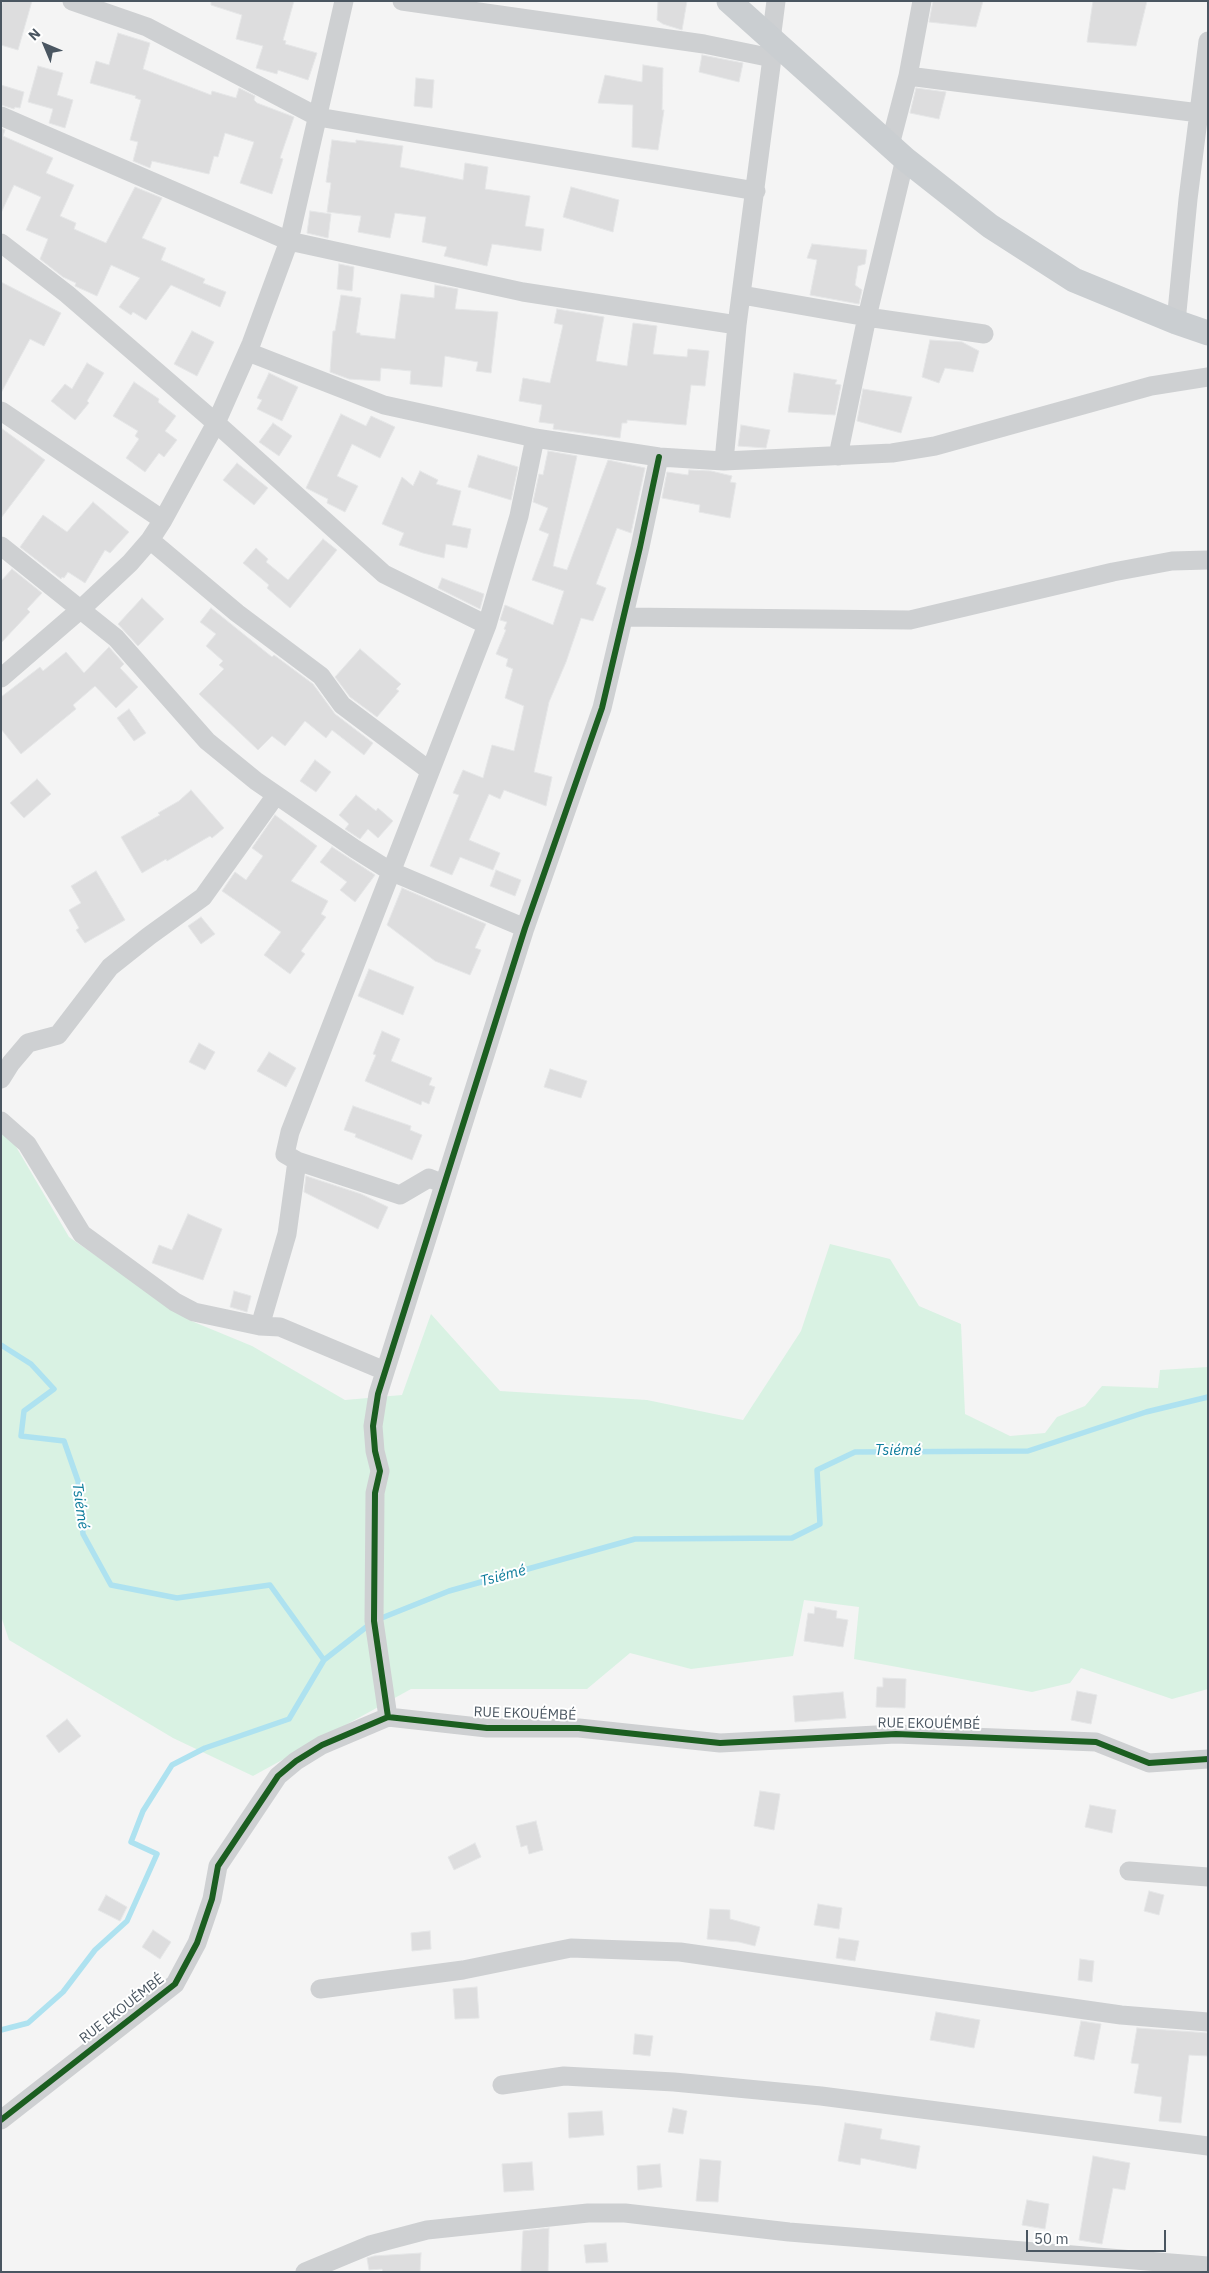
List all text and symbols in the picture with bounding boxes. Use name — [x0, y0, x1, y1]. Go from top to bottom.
north arrow — [20, 20, 70, 70]
text: N — [24, 24, 44, 44]
water label: Tsiémé — [875, 1442, 921, 1460]
water label: Tsiémé — [68, 1482, 92, 1530]
water label: Tsiémé — [478, 1561, 528, 1591]
street label: RUE EKOUÉMBÉ — [473, 1704, 577, 1724]
street label: RUE EKOUÉMBÉ — [878, 1715, 980, 1733]
street label: RUE EKOUÉMBÉ — [76, 1971, 168, 2047]
scale bar — [1029, 2220, 1169, 2252]
text: 50 m — [1034, 2229, 1069, 2248]

